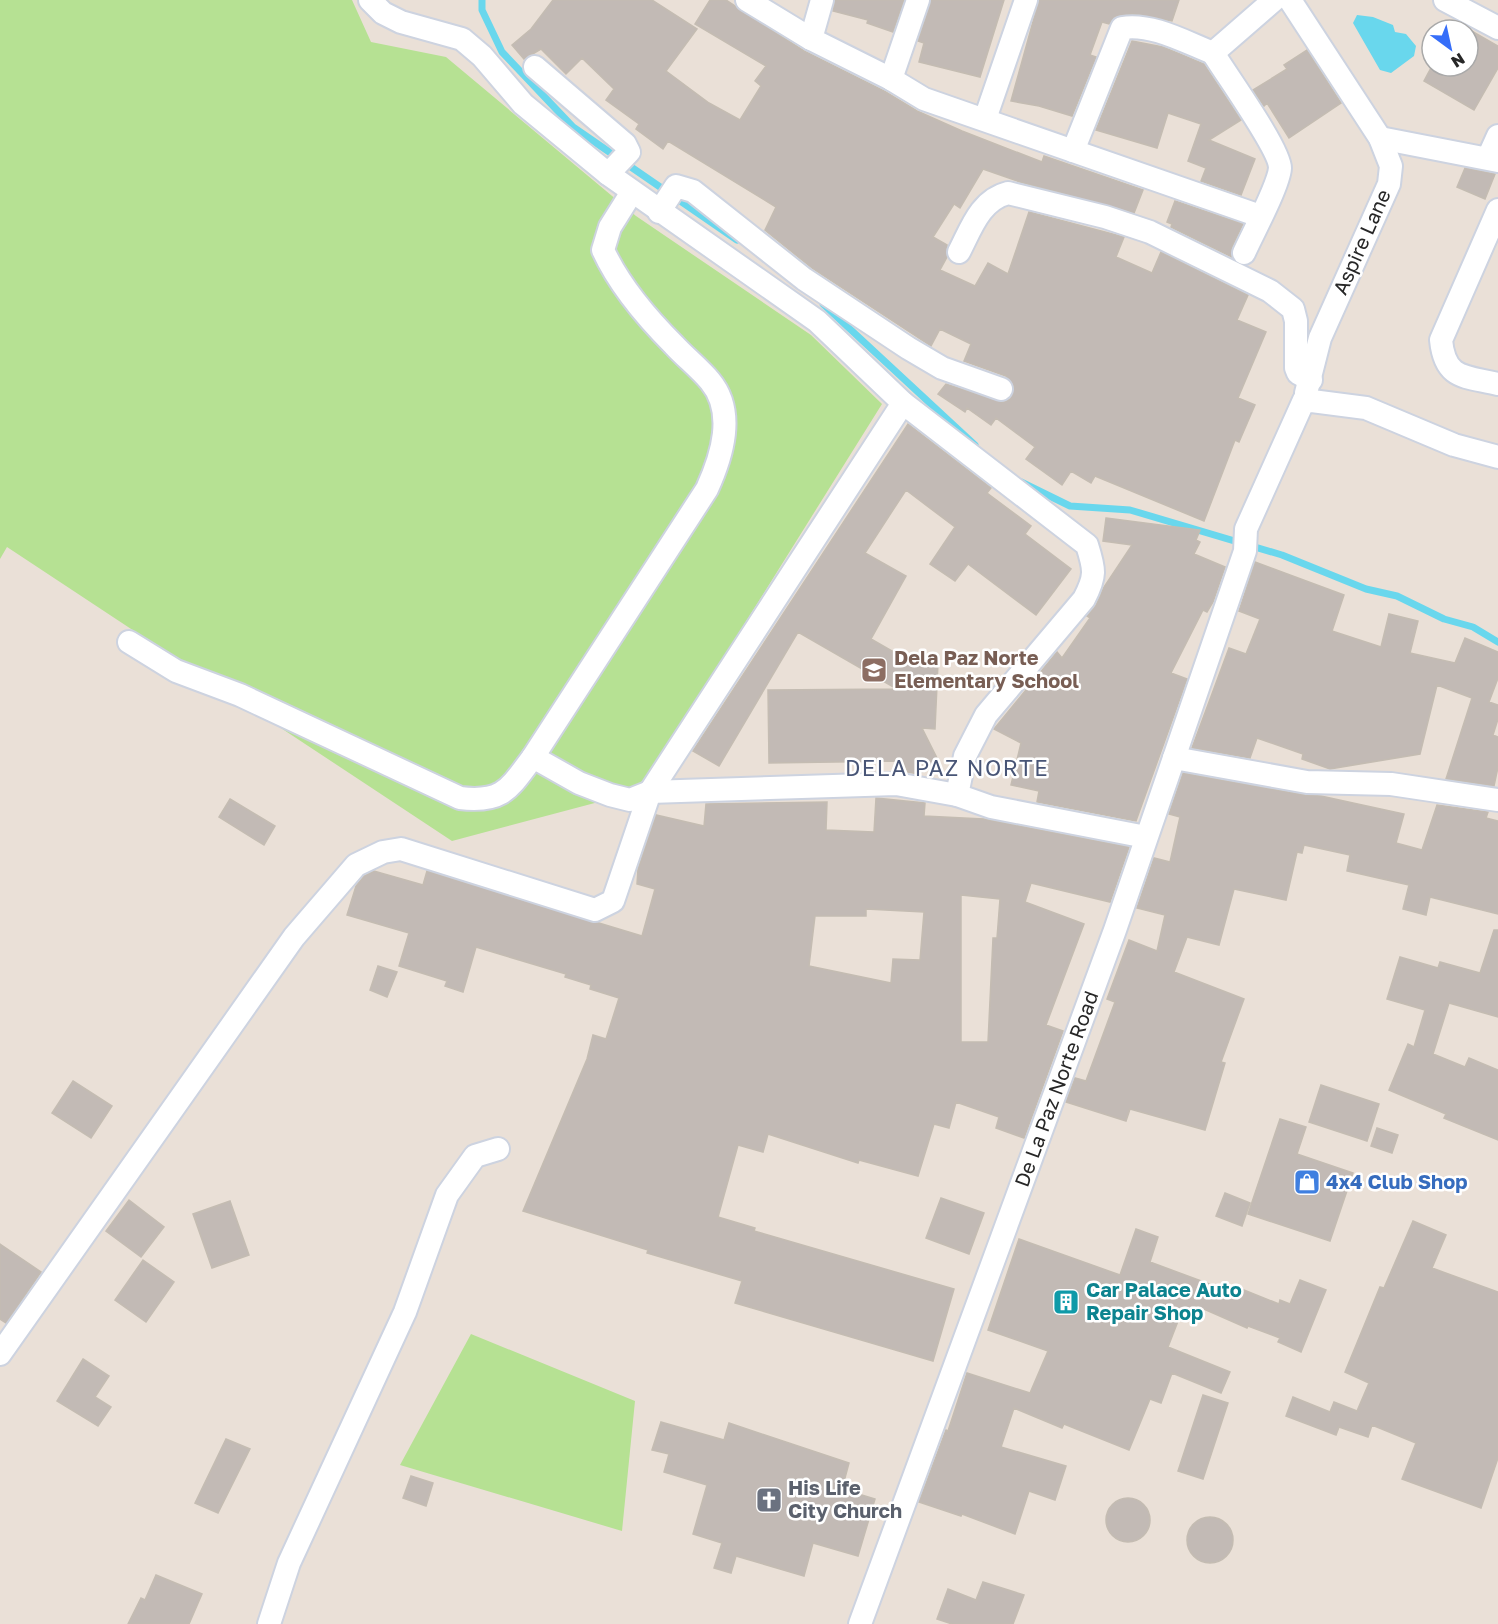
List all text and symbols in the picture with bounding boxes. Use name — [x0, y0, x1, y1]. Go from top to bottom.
north arrow — [1420, 18, 1480, 78]
text: N — [1448, 49, 1469, 72]
street label: Aspire Lane — [1327, 185, 1395, 298]
place label: Dela Paz Norte Elementary School — [894, 645, 1079, 692]
school or university icon: Dela Paz Norte Elementary School — [859, 655, 889, 685]
district label: DELA PAZ NORTE — [845, 754, 1049, 781]
street label: De La Paz Norte Road — [1009, 987, 1103, 1190]
shop icon: 4x4 Club Shop — [1292, 1167, 1322, 1197]
place label: 4x4 Club Shop — [1326, 1169, 1468, 1193]
place label: Car Palace Auto Repair Shop — [1086, 1277, 1242, 1324]
building icon: Car Palace Auto Repair Shop — [1051, 1287, 1081, 1317]
place label: His Life City Church — [788, 1475, 902, 1522]
church icon: His Life City Church — [754, 1485, 784, 1515]

